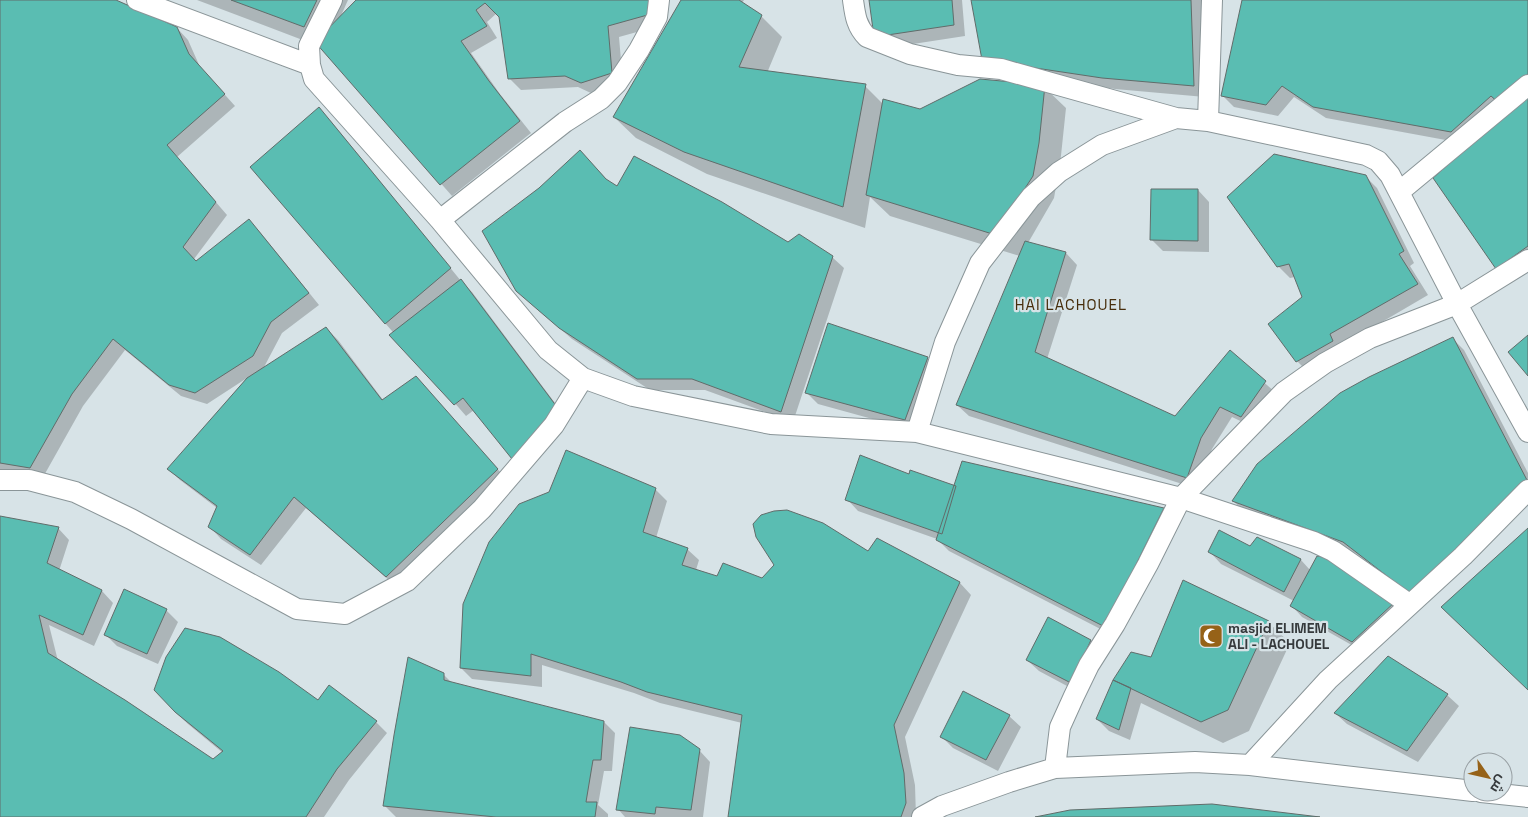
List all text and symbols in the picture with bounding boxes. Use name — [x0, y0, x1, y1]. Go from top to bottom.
district label: HAI LACHOUEL — [1015, 295, 1127, 314]
place label: masjid ELIMEM ALI - LACHOUEL — [1228, 619, 1330, 653]
mosque icon: masjid ELIMEM ALI - LACHOUEL — [1198, 623, 1224, 649]
north arrow — [1463, 752, 1513, 802]
text: ش — [1486, 772, 1511, 797]

